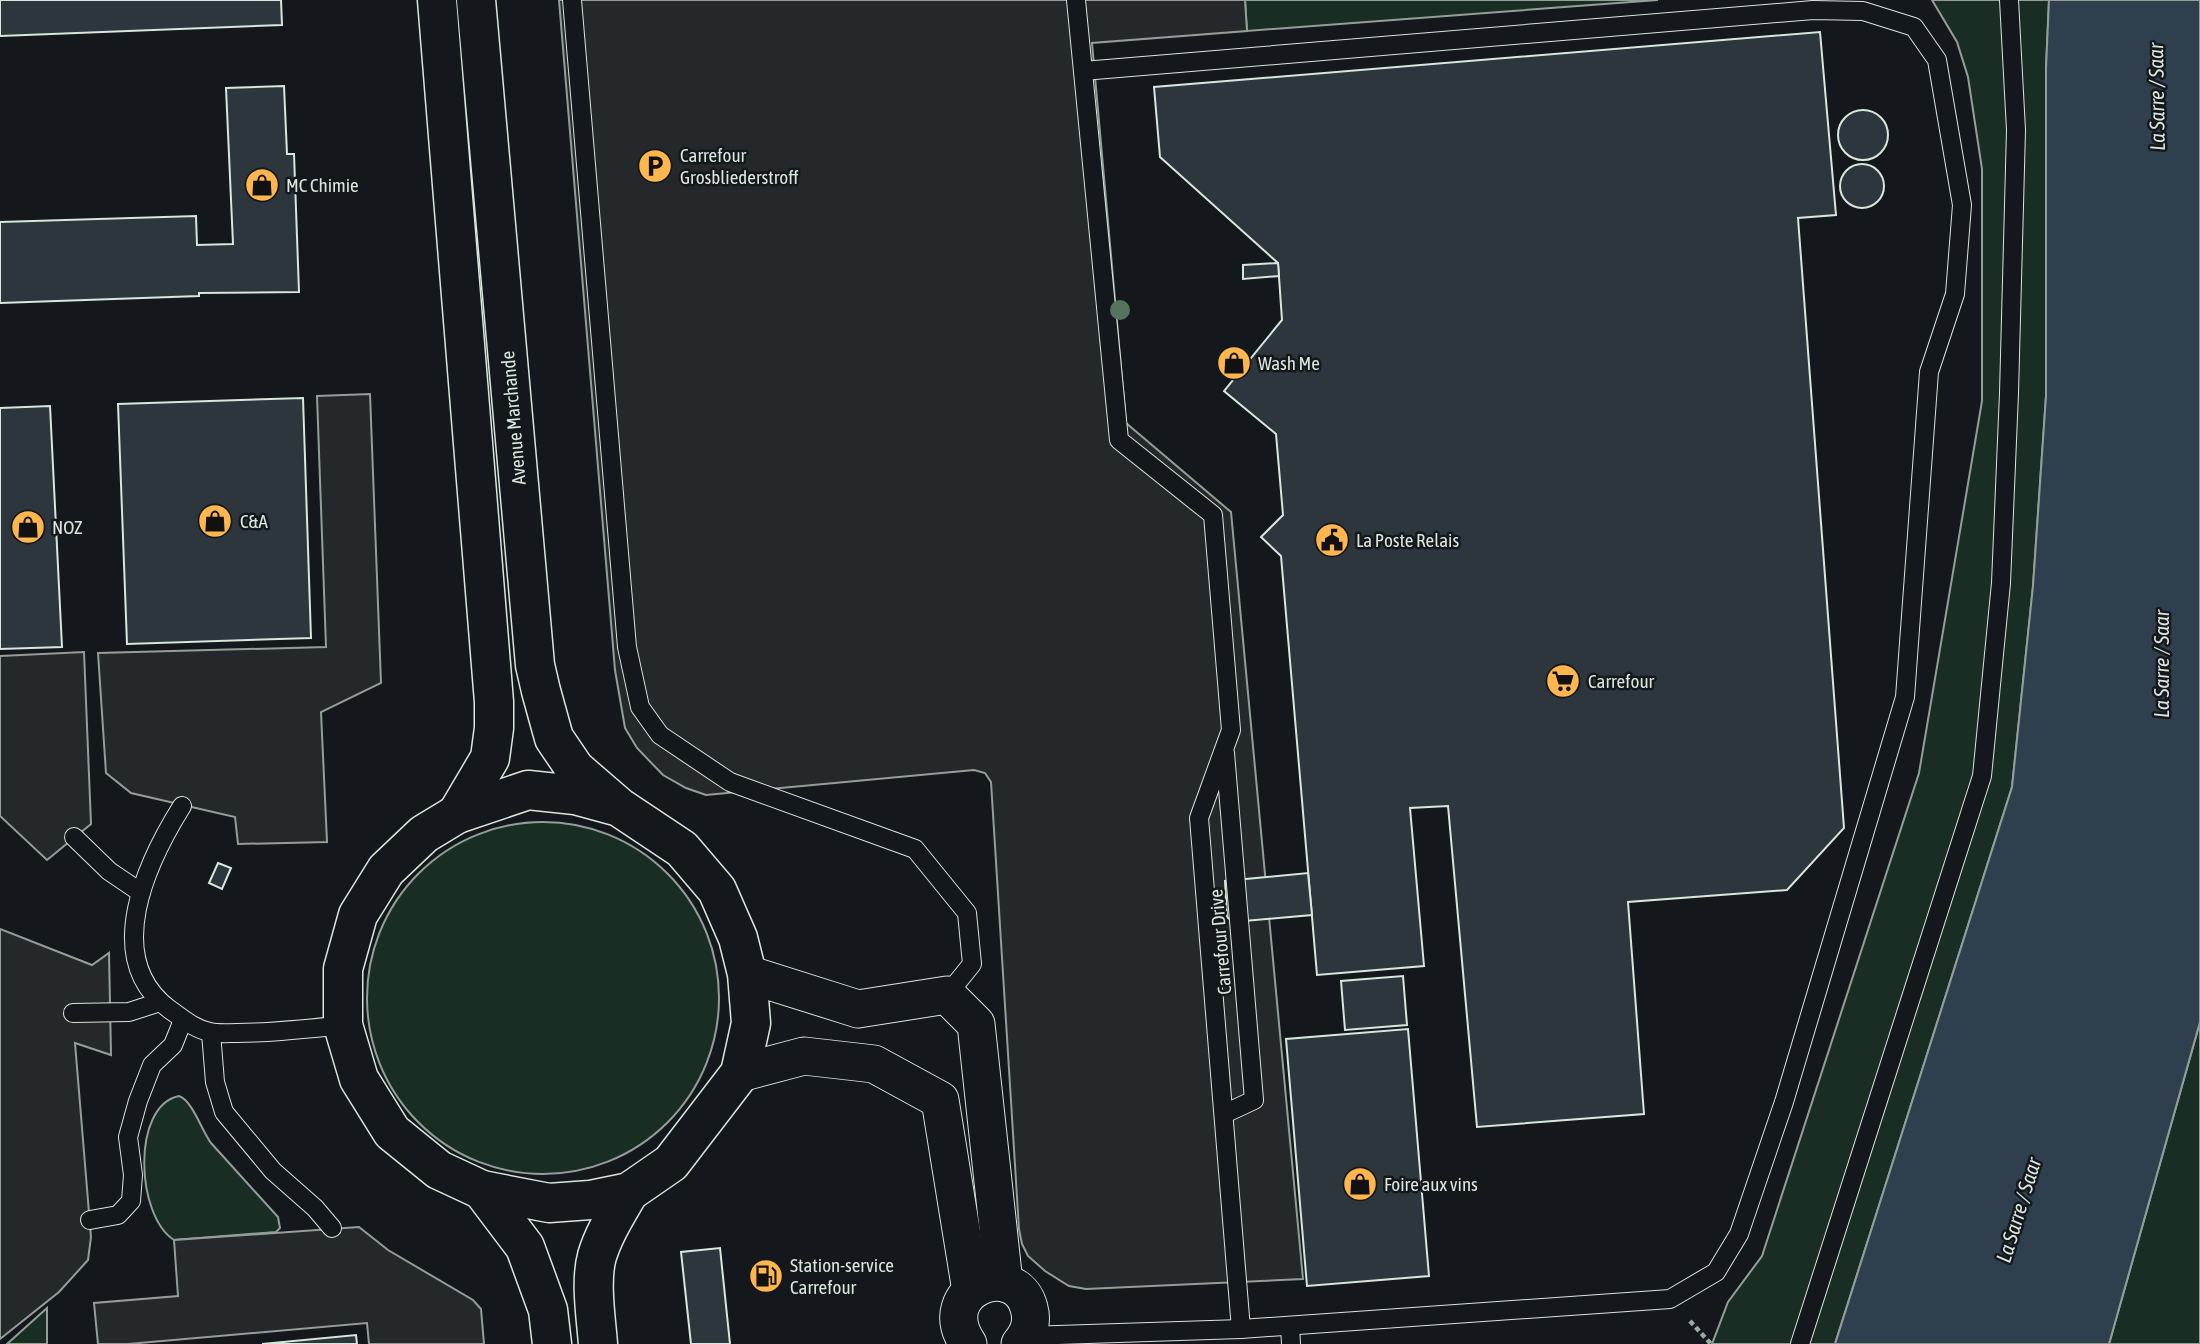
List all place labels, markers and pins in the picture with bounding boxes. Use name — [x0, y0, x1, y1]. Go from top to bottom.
place label: Carrefour Grosbliederstroff — [680, 144, 799, 188]
parking icon: Carrefour Grosbliederstroff — [636, 147, 674, 185]
shop icon: MC Chimie — [243, 166, 281, 204]
place label: MC Chimie — [286, 174, 359, 196]
shop icon: Wash Me — [1215, 344, 1253, 382]
place label: Wash Me — [1258, 352, 1320, 374]
shop icon: C&A — [196, 502, 234, 540]
shop icon: NOZ — [9, 508, 47, 546]
place label: C&A — [240, 510, 268, 532]
place label: NOZ — [52, 516, 83, 538]
public building icon: La Poste Relais — [1313, 521, 1351, 559]
place label: La Poste Relais — [1356, 529, 1459, 551]
supermarket icon: Carrefour — [1544, 662, 1582, 700]
place label: Carrefour — [1588, 670, 1655, 692]
shop icon: Foire aux vins — [1341, 1165, 1379, 1203]
place label: Foire aux vins — [1384, 1173, 1478, 1195]
place label: Station-service Carrefour — [790, 1254, 894, 1298]
fuel station icon: Station-service Carrefour — [747, 1257, 785, 1295]

